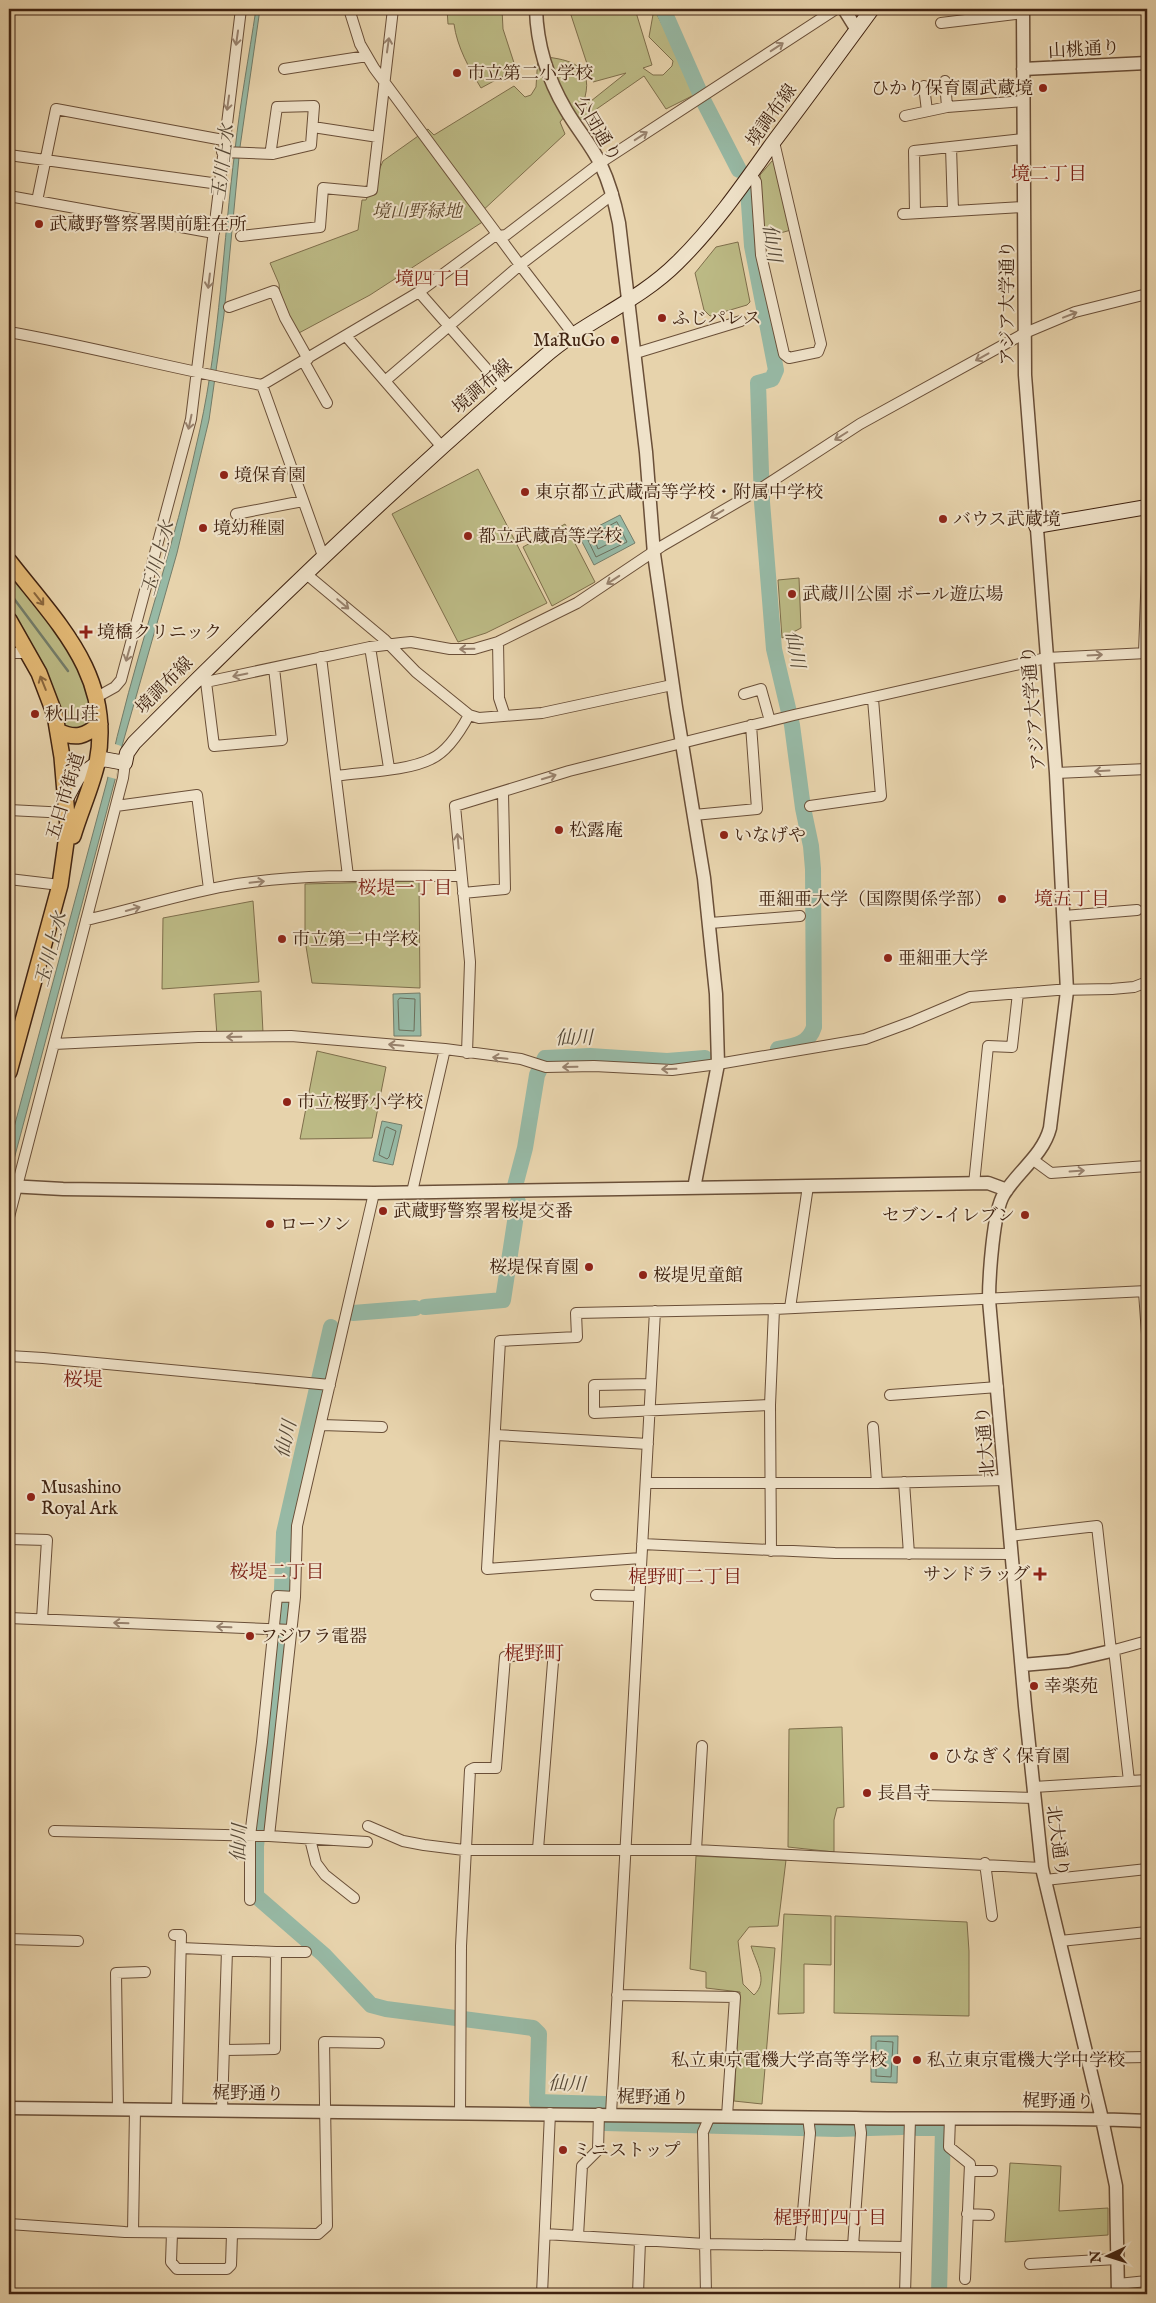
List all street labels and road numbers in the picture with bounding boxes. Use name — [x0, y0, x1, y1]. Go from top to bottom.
street label: 山桃通り — [1048, 37, 1121, 64]
street label: 境調布線 — [742, 80, 803, 152]
street label: 公団通り — [568, 93, 625, 167]
street label: アジア大学通り — [997, 240, 1020, 366]
street label: 境調布線 — [448, 355, 518, 419]
street label: アジア大学通り — [1018, 644, 1051, 771]
street label: 境調布線 — [131, 652, 199, 720]
street label: 五日市街道 — [42, 750, 91, 843]
street label: 北大通り — [972, 1405, 1001, 1479]
street label: 北大通り — [1040, 1804, 1073, 1878]
street label: 梶野通り — [212, 2082, 284, 2107]
street label: 梶野通り — [617, 2086, 689, 2111]
street label: 梶野通り — [1022, 2090, 1094, 2115]

